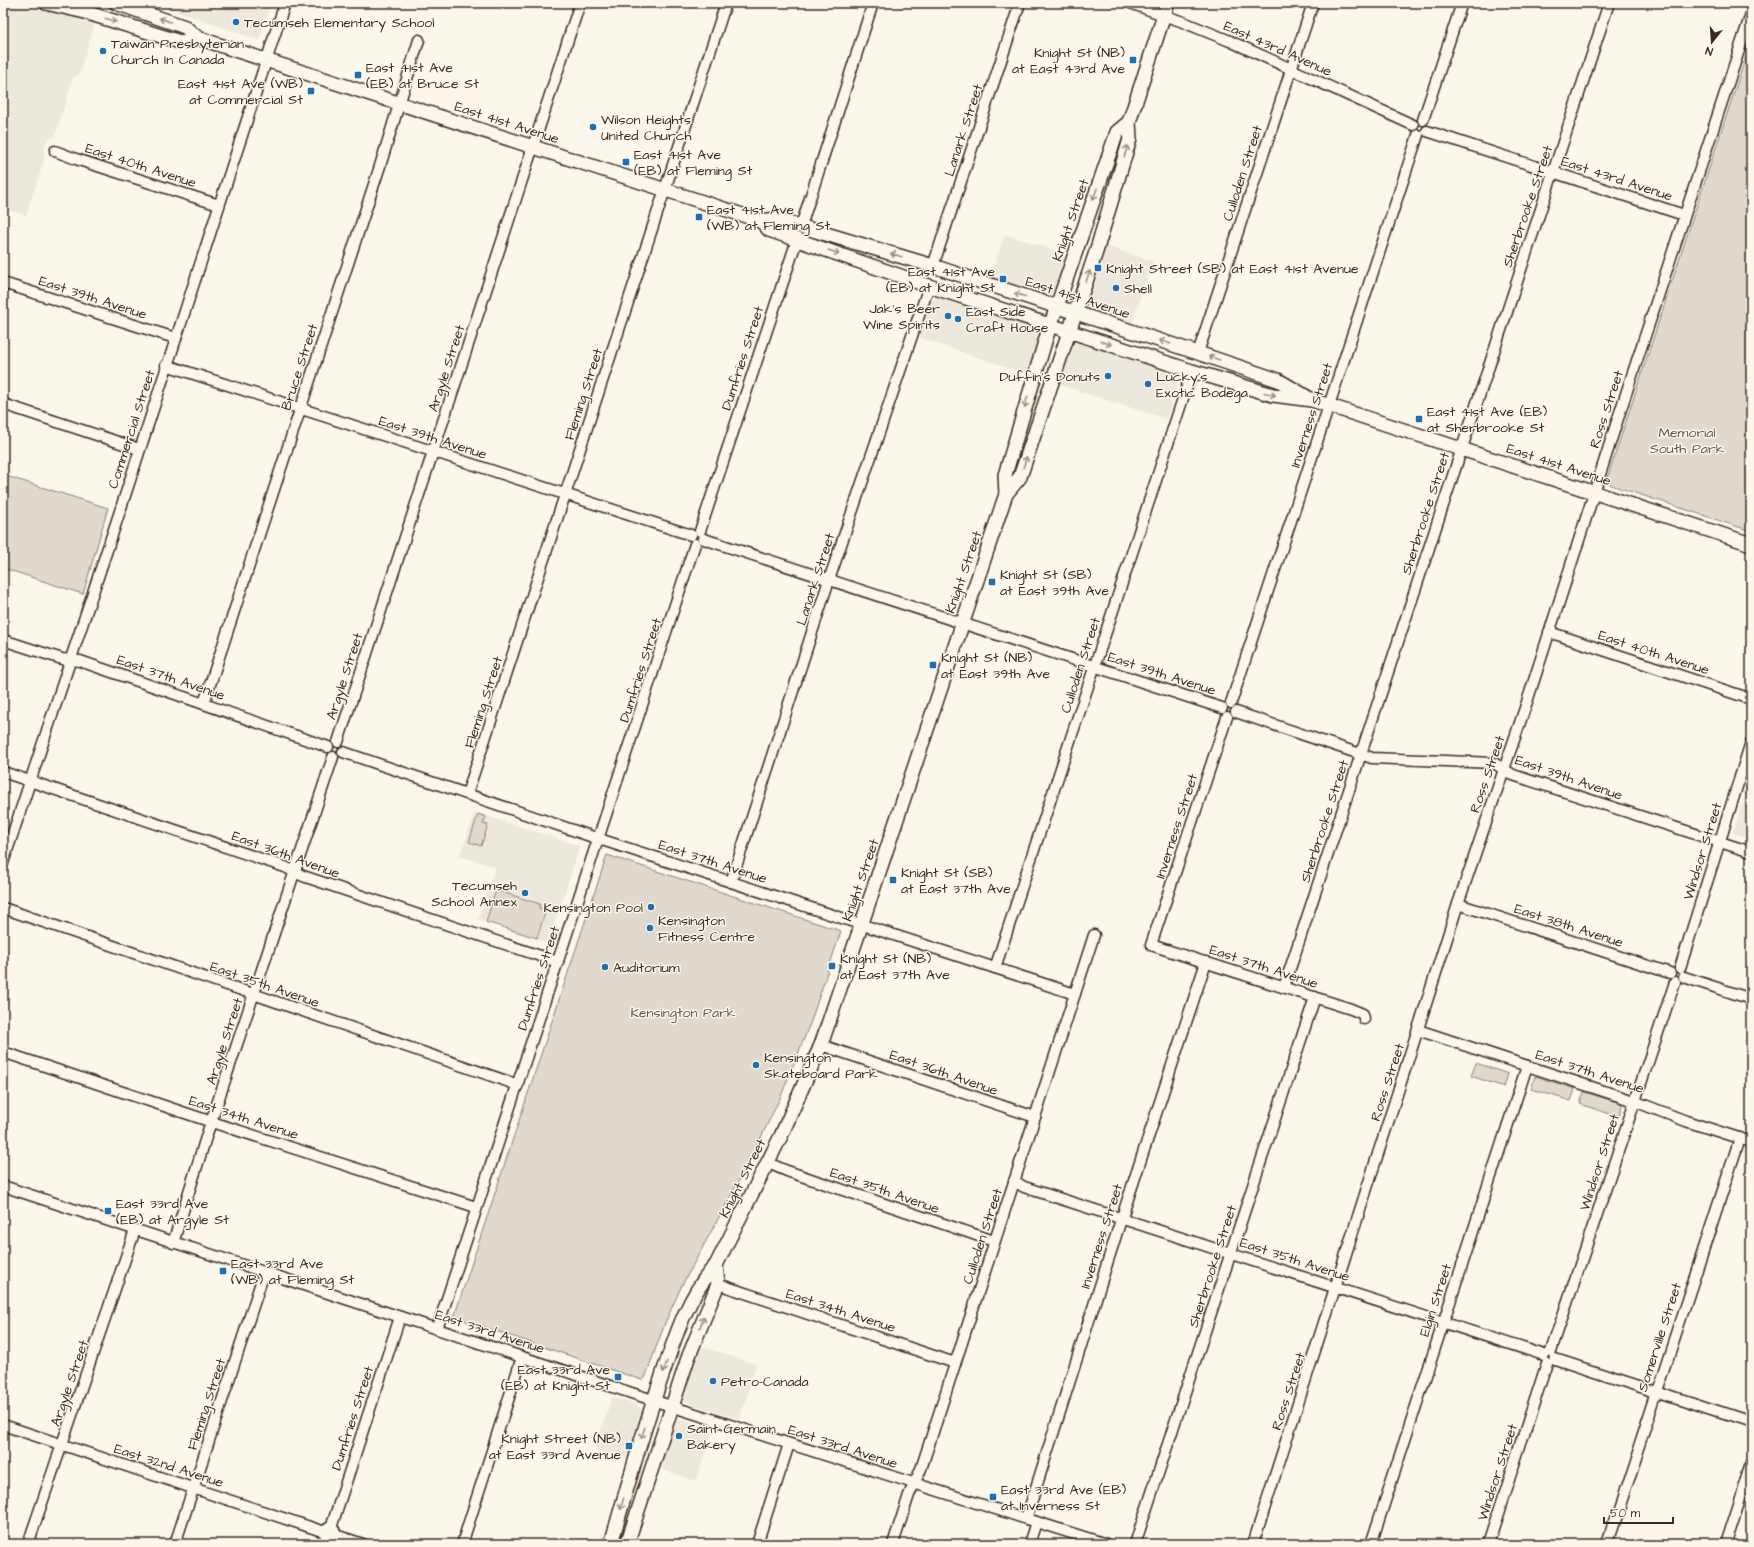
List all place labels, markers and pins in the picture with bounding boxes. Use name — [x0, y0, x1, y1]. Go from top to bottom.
place label: Tecumseh Elementary School — [244, 13, 434, 33]
marker: Tecumseh Elementary School — [231, 17, 241, 27]
place label: Taiwan Presbyterian Church In Canada — [111, 34, 244, 70]
place label: Knight St (NB) at East 43rd Ave — [1012, 43, 1125, 79]
marker: Taiwan Presbyterian Church In Canada — [98, 46, 108, 56]
marker: Knight St (NB) at East 43rd Ave — [1128, 55, 1138, 65]
place label: East 41st Ave (EB) at Bruce St — [366, 58, 479, 94]
marker: East 41st Ave (EB) at Bruce St — [353, 70, 363, 80]
place label: East 41st Ave (WB) at Commercial St — [178, 74, 303, 110]
marker: East 41st Ave (WB) at Commercial St — [306, 86, 316, 96]
place label: Wilson Heights United Church — [601, 110, 692, 146]
marker: Wilson Heights United Church — [588, 122, 598, 132]
place label: East 41st Ave (EB) at Fleming St — [634, 145, 753, 181]
marker: East 41st Ave (EB) at Fleming St — [621, 157, 631, 167]
place label: East 41st Ave (WB) at Fleming St — [707, 200, 831, 236]
marker: East 41st Ave (WB) at Fleming St — [694, 212, 704, 222]
place label: Knight Street (SB) at East 41st Avenue — [1106, 259, 1359, 279]
place label: East 41st Ave (EB) at Knight St — [886, 262, 995, 298]
marker: Knight Street (SB) at East 41st Avenue — [1093, 263, 1103, 273]
marker: East 41st Ave (EB) at Knight St — [998, 274, 1008, 284]
place label: Shell — [1124, 279, 1152, 299]
marker: Shell — [1111, 283, 1121, 293]
place label: Jak's Beer Wine Spirits — [863, 299, 940, 335]
place label: East Side Craft House — [966, 302, 1049, 338]
marker: Jak's Beer Wine Spirits — [943, 311, 953, 321]
marker: East Side Craft House — [953, 314, 963, 324]
place label: Duffin's Donuts — [999, 367, 1100, 387]
place label: Lucky's Exotic Bodega — [1156, 367, 1248, 403]
marker: Duffin's Donuts — [1103, 371, 1113, 381]
marker: Lucky's Exotic Bodega — [1143, 379, 1153, 389]
place label: East 41st Ave (EB) at Sherbrooke St — [1427, 402, 1547, 438]
marker: East 41st Ave (EB) at Sherbrooke St — [1414, 414, 1424, 424]
place label: Knight St (SB) at East 39th Ave — [1000, 565, 1110, 601]
marker: Knight St (SB) at East 39th Ave — [987, 577, 997, 587]
place label: Knight St (NB) at East 39th Ave — [941, 648, 1051, 684]
marker: Knight St (NB) at East 39th Ave — [928, 660, 938, 670]
place label: Knight St (SB) at East 37th Ave — [901, 863, 1011, 899]
marker: Knight St (SB) at East 37th Ave — [888, 875, 898, 885]
place label: Tecumseh School Annex — [432, 876, 517, 912]
marker: Tecumseh School Annex — [520, 888, 530, 898]
place label: Kensington Pool — [544, 898, 643, 918]
marker: Kensington Pool — [646, 902, 656, 912]
place label: Kensington Fitness Centre — [658, 911, 756, 947]
marker: Kensington Fitness Centre — [645, 923, 655, 933]
place label: Knight St (NB) at East 37th Ave — [840, 949, 950, 985]
place label: Auditorium — [613, 958, 680, 978]
marker: Knight St (NB) at East 37th Ave — [827, 961, 837, 971]
marker: Auditorium — [600, 962, 610, 972]
place label: Kensington Skateboard Park — [764, 1048, 878, 1084]
marker: Kensington Skateboard Park — [751, 1060, 761, 1070]
place label: East 33rd Ave (EB) at Argyle St — [116, 1194, 229, 1230]
marker: East 33rd Ave (EB) at Argyle St — [103, 1206, 113, 1216]
place label: East 33rd Ave (WB) at Fleming St — [231, 1254, 355, 1290]
marker: East 33rd Ave (WB) at Fleming St — [218, 1266, 228, 1276]
place label: East 33rd Ave (EB) at Knight St — [501, 1360, 610, 1396]
marker: East 33rd Ave (EB) at Knight St — [613, 1372, 623, 1382]
place label: Petro-Canada — [721, 1372, 809, 1392]
marker: Petro-Canada — [708, 1376, 718, 1386]
place label: Saint Germain Bakery — [687, 1419, 776, 1455]
place label: Knight Street (NB) at East 33rd Avenue — [489, 1429, 621, 1465]
marker: Saint Germain Bakery — [674, 1431, 684, 1441]
marker: Knight Street (NB) at East 33rd Avenue — [624, 1441, 634, 1451]
place label: East 33rd Ave (EB) at Inverness St — [1001, 1480, 1126, 1516]
marker: East 33rd Ave (EB) at Inverness St — [988, 1492, 998, 1502]

